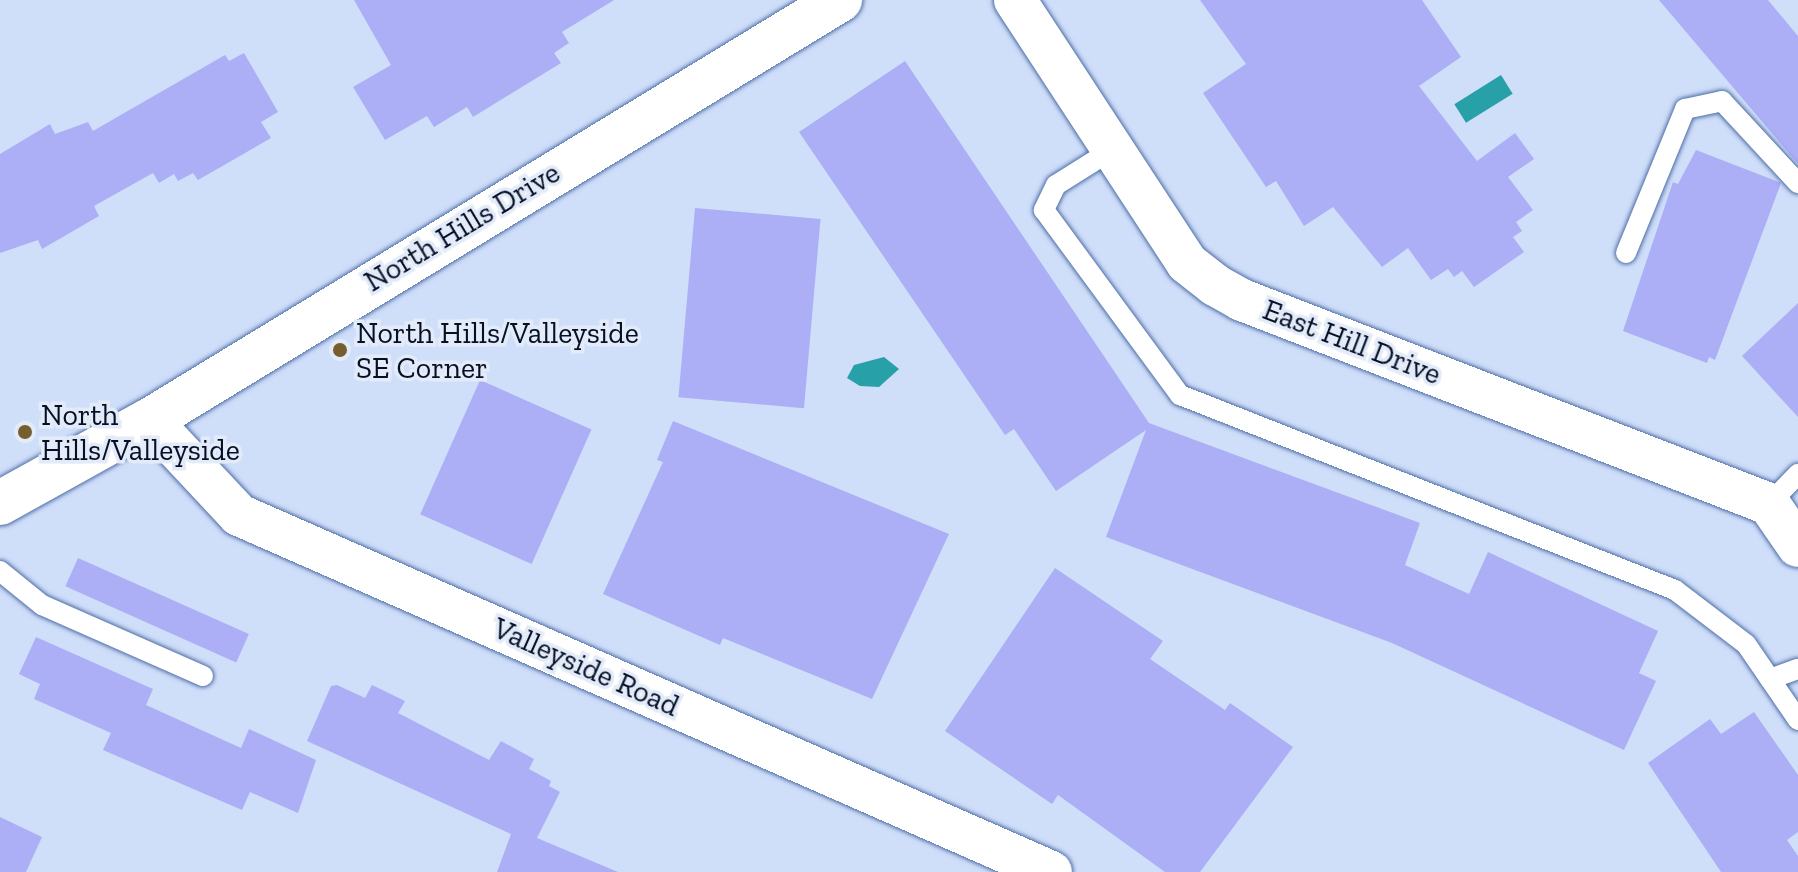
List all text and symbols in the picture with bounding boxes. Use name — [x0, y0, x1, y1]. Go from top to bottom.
street label: North Hills Drive — [358, 154, 566, 300]
street label: East Hill Drive — [1258, 292, 1446, 392]
place label: North Hills/Valleyside SE Corner — [356, 315, 639, 386]
marker: North Hills/Valleyside SE Corner — [331, 341, 349, 359]
place label: North Hills/Valleyside — [41, 397, 240, 468]
marker: North Hills/Valleyside — [16, 423, 34, 441]
street label: Valleyside Road — [487, 610, 685, 724]

